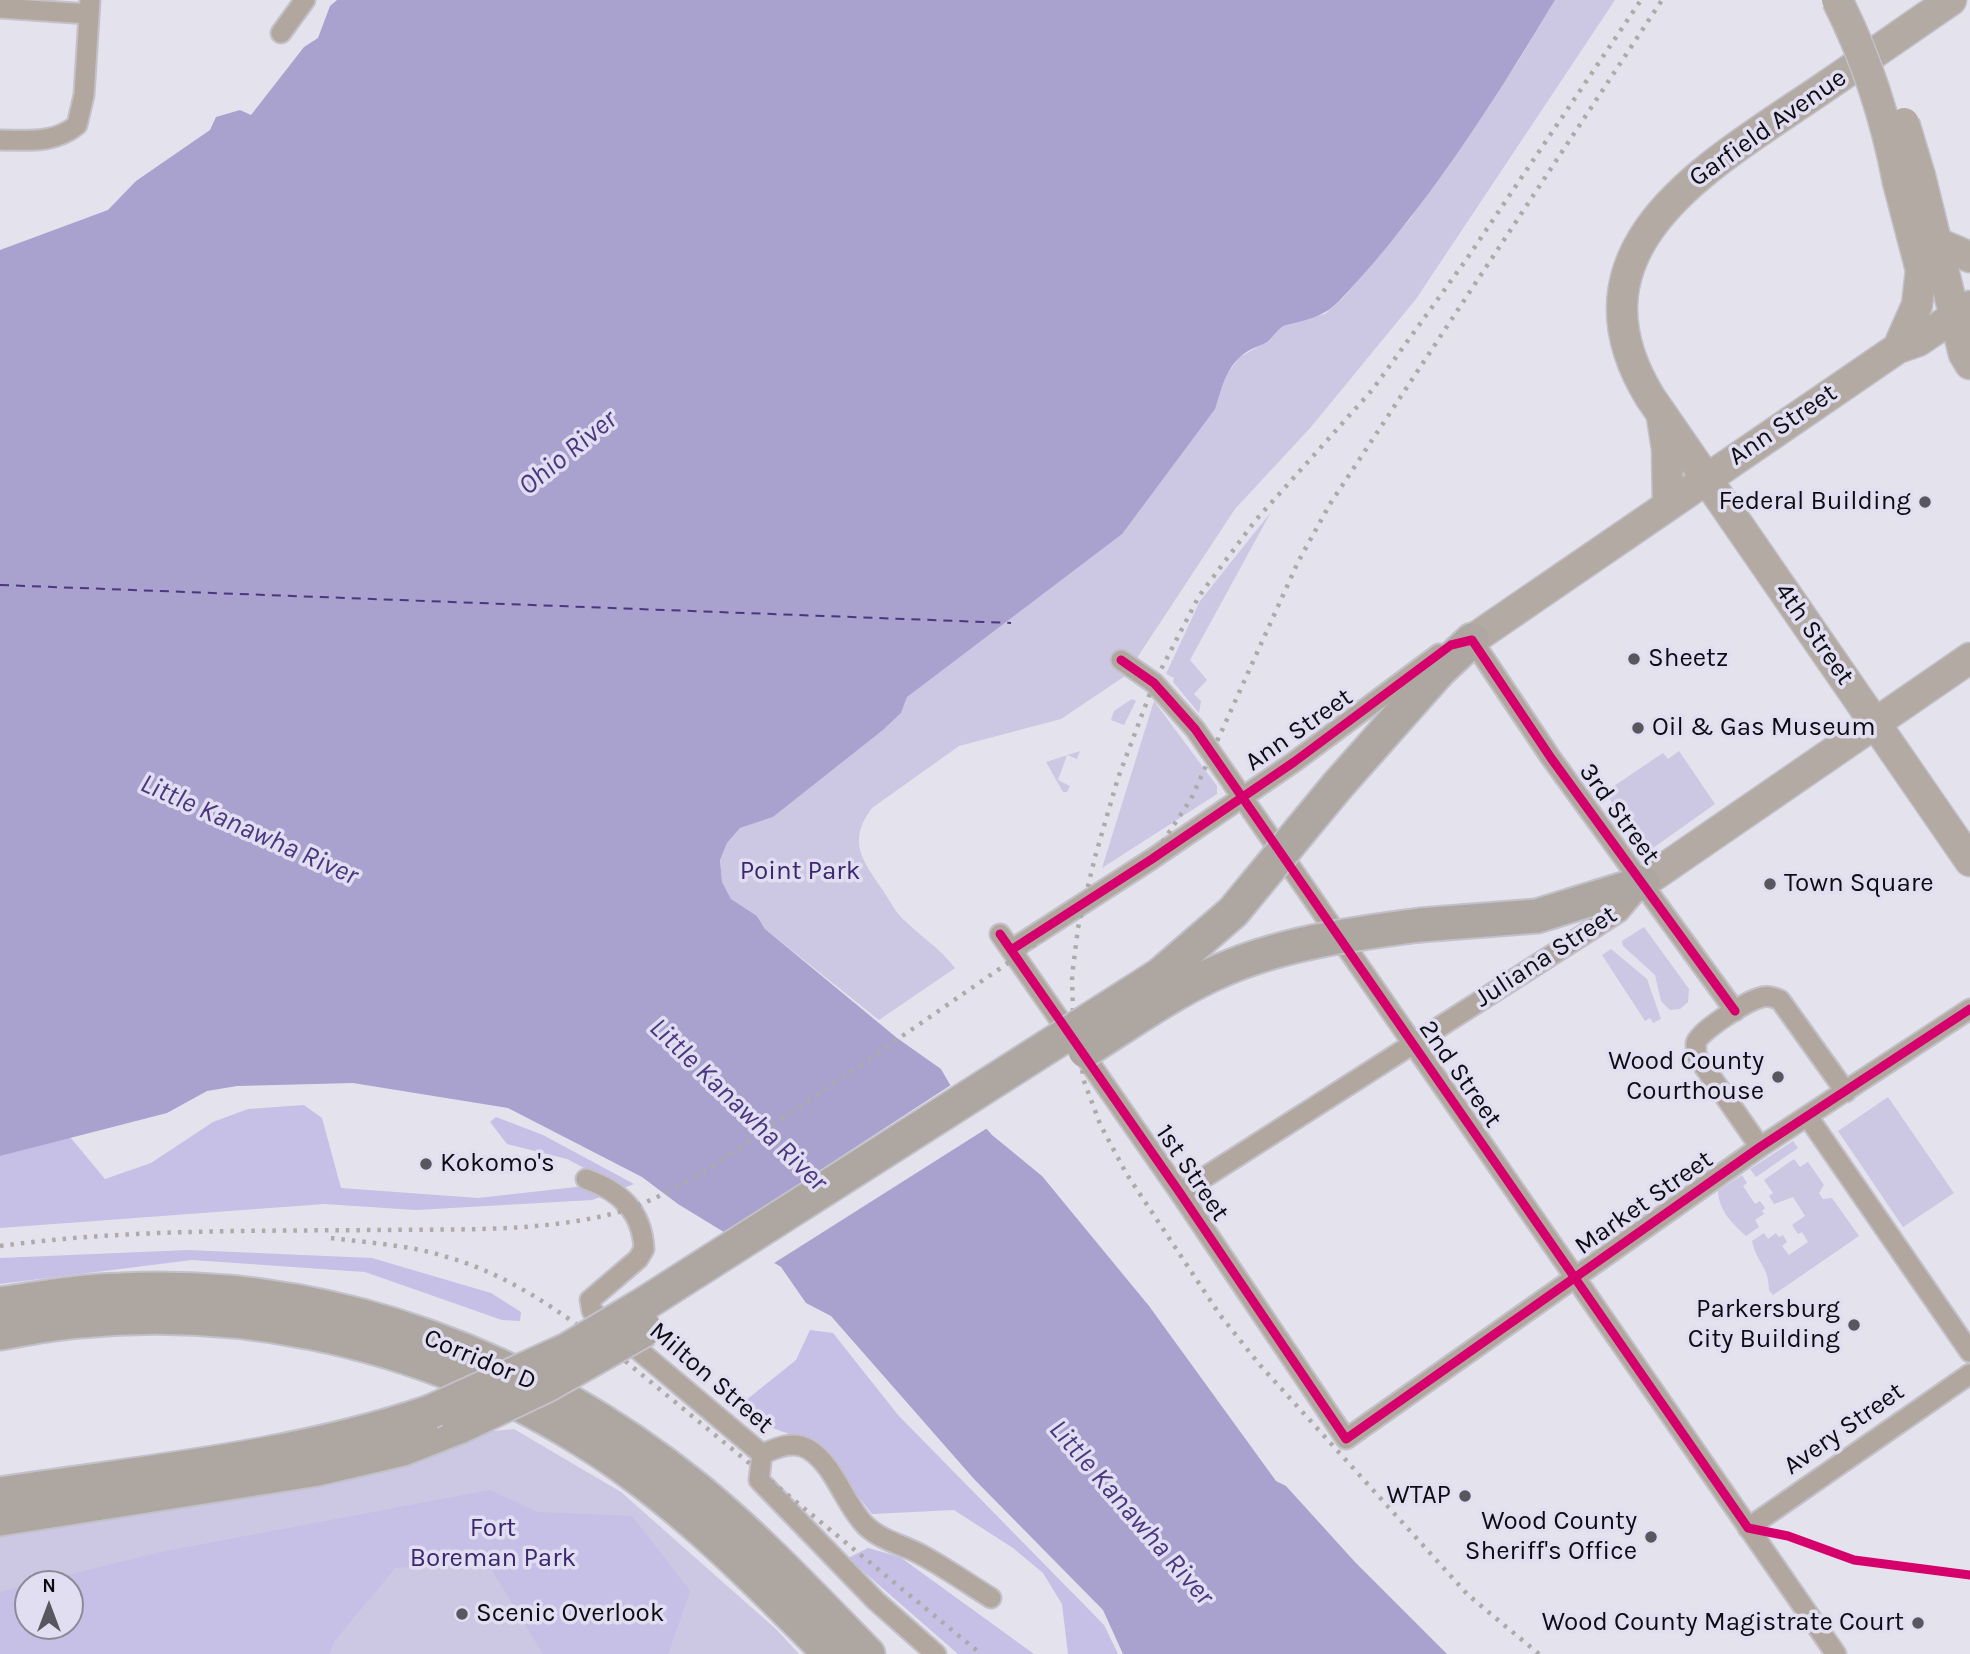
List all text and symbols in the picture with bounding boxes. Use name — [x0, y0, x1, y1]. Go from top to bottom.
street label: Garfield Avenue — [1683, 62, 1853, 194]
street label: Ann Street — [1723, 377, 1843, 473]
water label: Ohio River — [512, 403, 624, 503]
place label: Federal Building — [1718, 486, 1911, 518]
marker: Federal Building — [1917, 494, 1933, 510]
street label: 4th Street — [1768, 577, 1860, 691]
place label: Sheetz — [1648, 643, 1728, 675]
marker: Sheetz — [1626, 651, 1642, 667]
street label: Ann Street — [1239, 682, 1359, 778]
place label: Oil & Gas Museum — [1652, 712, 1876, 744]
marker: Oil & Gas Museum — [1630, 720, 1646, 736]
street label: 3rd Street — [1572, 757, 1666, 871]
water label: Little Kanawha River — [135, 767, 363, 893]
park label: Point Park — [740, 856, 860, 888]
place label: Town Square — [1784, 868, 1934, 900]
marker: Town Square — [1762, 876, 1778, 892]
street label: Juliana Street — [1469, 899, 1623, 1015]
water label: Little Kanawha River — [642, 1011, 834, 1199]
street label: 2nd Street — [1412, 1014, 1508, 1134]
place label: Wood County Courthouse — [1608, 1046, 1764, 1108]
marker: Wood County Courthouse — [1770, 1069, 1786, 1085]
street label: 1st Street — [1148, 1119, 1236, 1227]
street label: Market Street — [1569, 1144, 1719, 1262]
place label: Kokomo's — [440, 1148, 555, 1180]
marker: Kokomo's — [418, 1156, 434, 1172]
place label: Parkersburg City Building — [1688, 1294, 1840, 1356]
street label: Milton Street — [643, 1316, 779, 1440]
marker: Parkersburg City Building — [1846, 1317, 1862, 1333]
street label: Corridor D — [419, 1322, 541, 1398]
street label: Avery Street — [1778, 1376, 1910, 1482]
water label: Little Kanawha River — [1041, 1413, 1221, 1613]
place label: WTAP — [1386, 1480, 1451, 1512]
marker: WTAP — [1457, 1488, 1473, 1504]
place label: Wood County Sheriff's Office — [1465, 1506, 1637, 1568]
park label: Fort Boreman Park — [410, 1513, 576, 1574]
marker: Wood County Sheriff's Office — [1643, 1529, 1659, 1545]
north arrow — [14, 1570, 84, 1640]
text: N — [42, 1575, 56, 1597]
place label: Scenic Overlook — [476, 1598, 664, 1630]
marker: Scenic Overlook — [454, 1606, 470, 1622]
place label: Wood County Magistrate Court — [1542, 1607, 1904, 1639]
marker: Wood County Magistrate Court — [1910, 1615, 1926, 1631]

